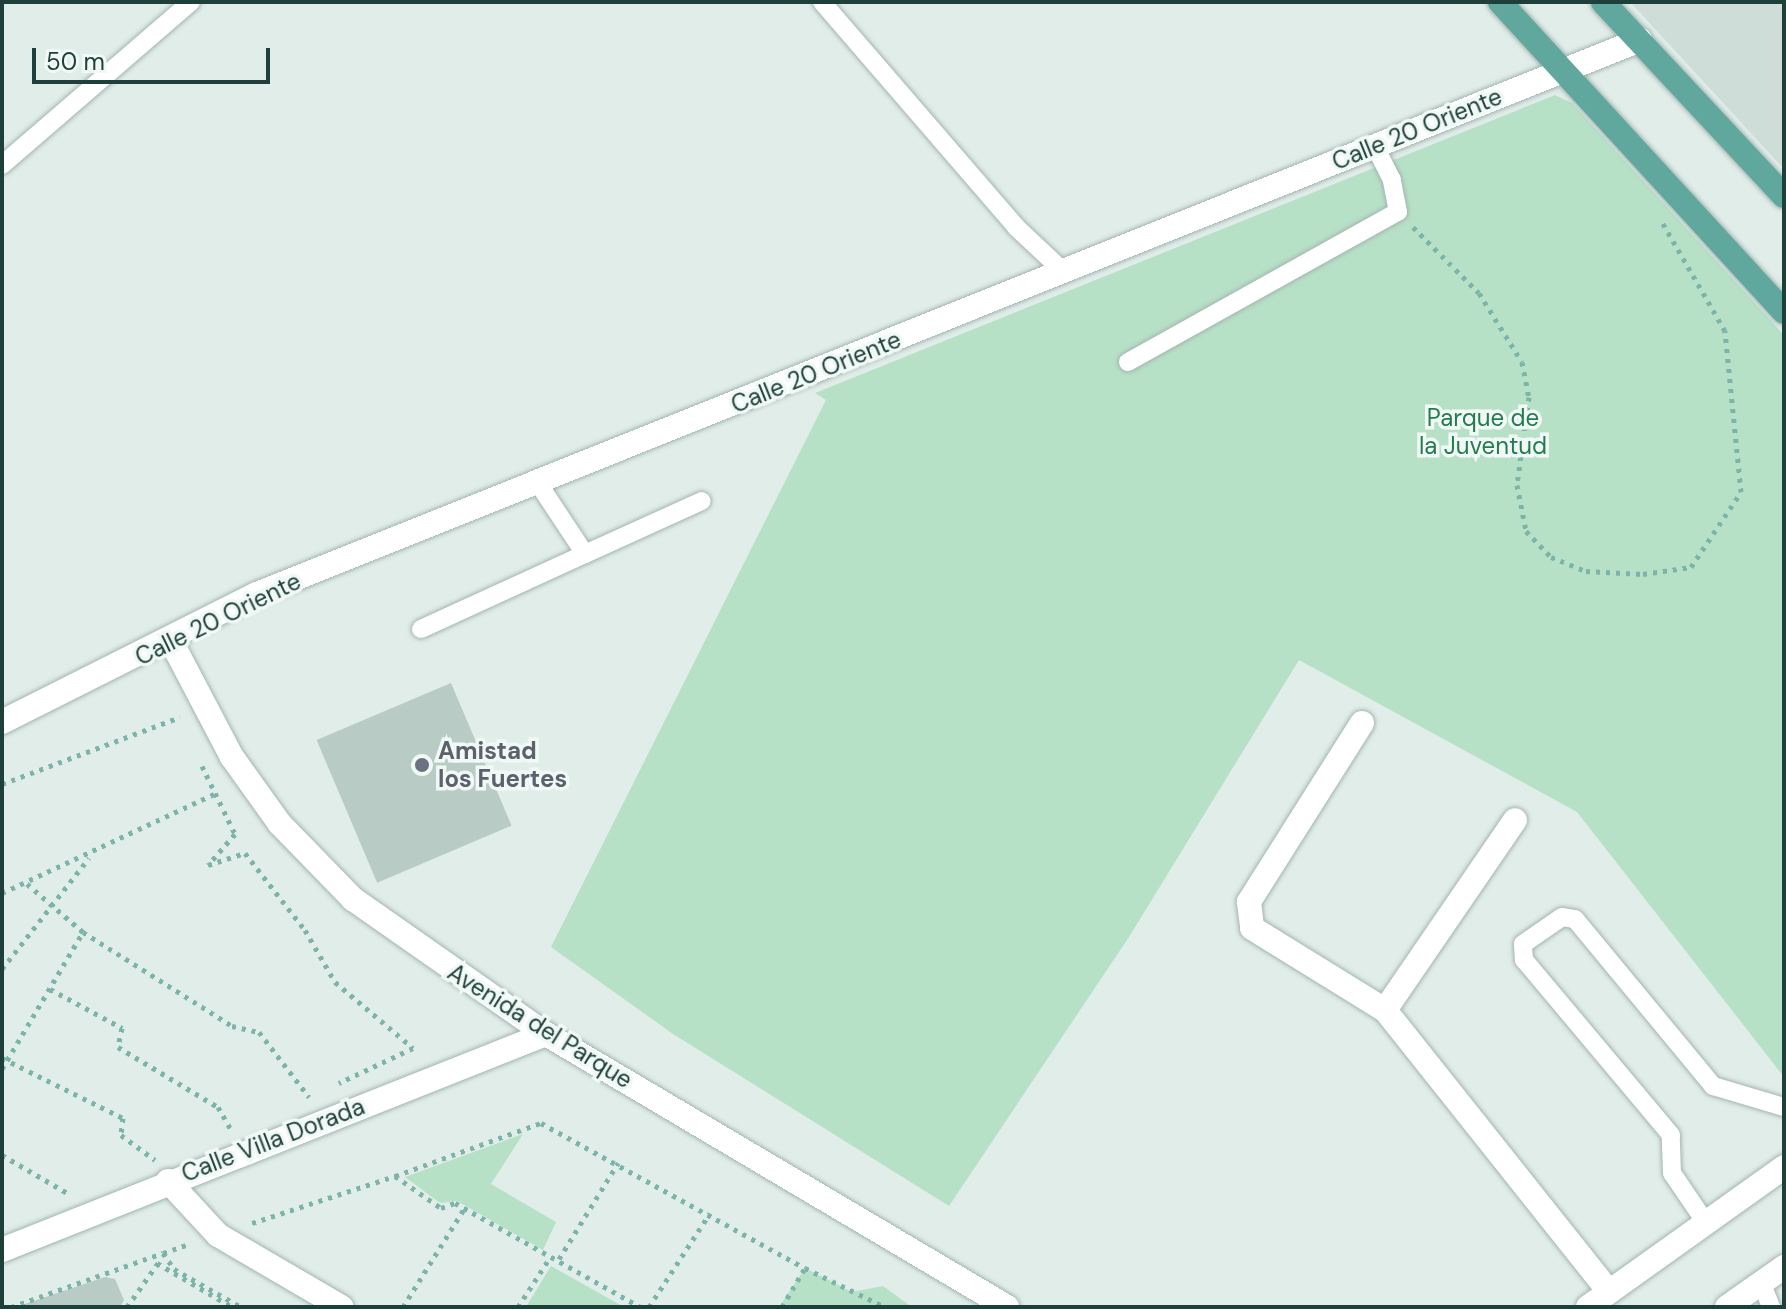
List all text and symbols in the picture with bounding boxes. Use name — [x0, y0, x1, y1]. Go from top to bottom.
scale bar — [36, 32, 274, 82]
text: 50 m — [46, 46, 105, 77]
street label: Calle 20 Oriente — [1328, 82, 1506, 176]
street label: Calle 20 Oriente — [727, 325, 905, 419]
park label: Parque de la Juventud — [1419, 404, 1547, 460]
street label: Calle 20 Oriente — [130, 566, 306, 672]
place label: Amistad los Fuertes — [438, 737, 567, 793]
marker: Amistad los Fuertes — [413, 756, 431, 774]
street label: Avenida del Parque — [442, 958, 638, 1094]
street label: Calle Villa Dorada — [177, 1092, 369, 1188]

